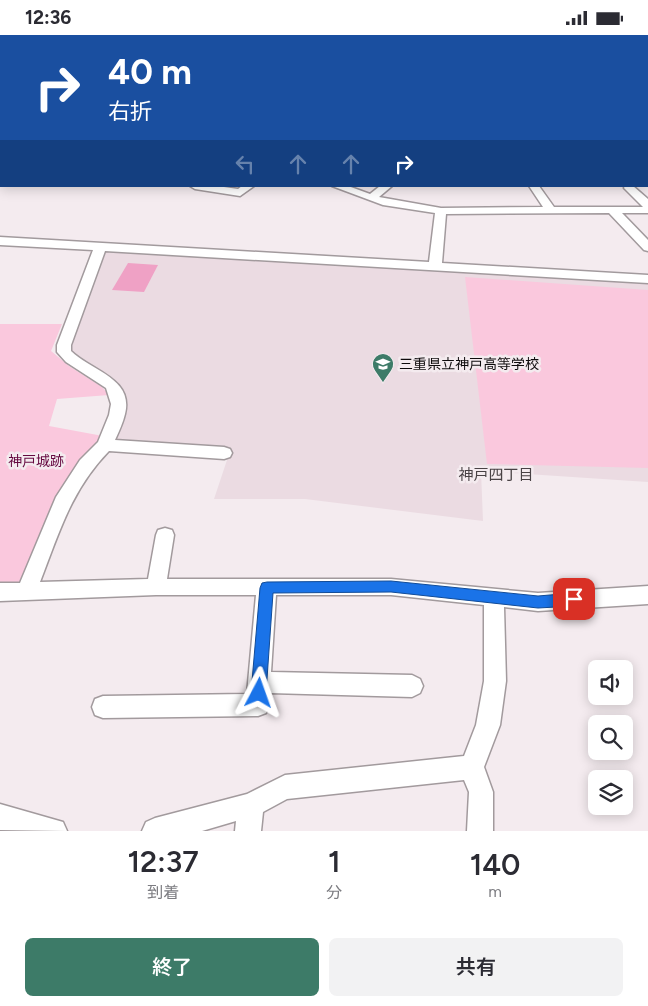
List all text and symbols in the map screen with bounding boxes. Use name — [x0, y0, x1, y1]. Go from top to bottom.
text: 12:36 — [25, 6, 71, 29]
text: 40 m — [108, 51, 192, 93]
icon: right — [25, 55, 90, 120]
text: 右折 — [108, 98, 152, 125]
icon: left — [231, 150, 259, 178]
icon: ahead — [284, 150, 312, 178]
icon: ahead — [337, 150, 365, 178]
icon: right — [390, 150, 418, 178]
school or university icon: 三重県立神戸高等学校 — [371, 352, 395, 383]
place label: 三重県立神戸高等学校 — [399, 356, 539, 373]
park label: 神戸城跡 — [8, 453, 64, 470]
district label: 神戸四丁目 — [458, 466, 534, 484]
pin — [553, 578, 595, 620]
icon: arrive — [560, 585, 588, 613]
map controls — [588, 660, 633, 815]
button: sound — [588, 660, 633, 705]
position arrow — [232, 666, 284, 718]
button: search — [588, 715, 633, 760]
button: layers — [588, 770, 633, 815]
text: 12:37 — [128, 843, 199, 880]
text: 1 — [328, 843, 340, 880]
text: 140 — [470, 846, 520, 883]
text: m — [488, 882, 502, 901]
text: 到着 — [147, 883, 179, 902]
text: 分 — [326, 883, 342, 902]
button: 終了 — [25, 938, 319, 996]
button: 共有 — [329, 938, 623, 996]

